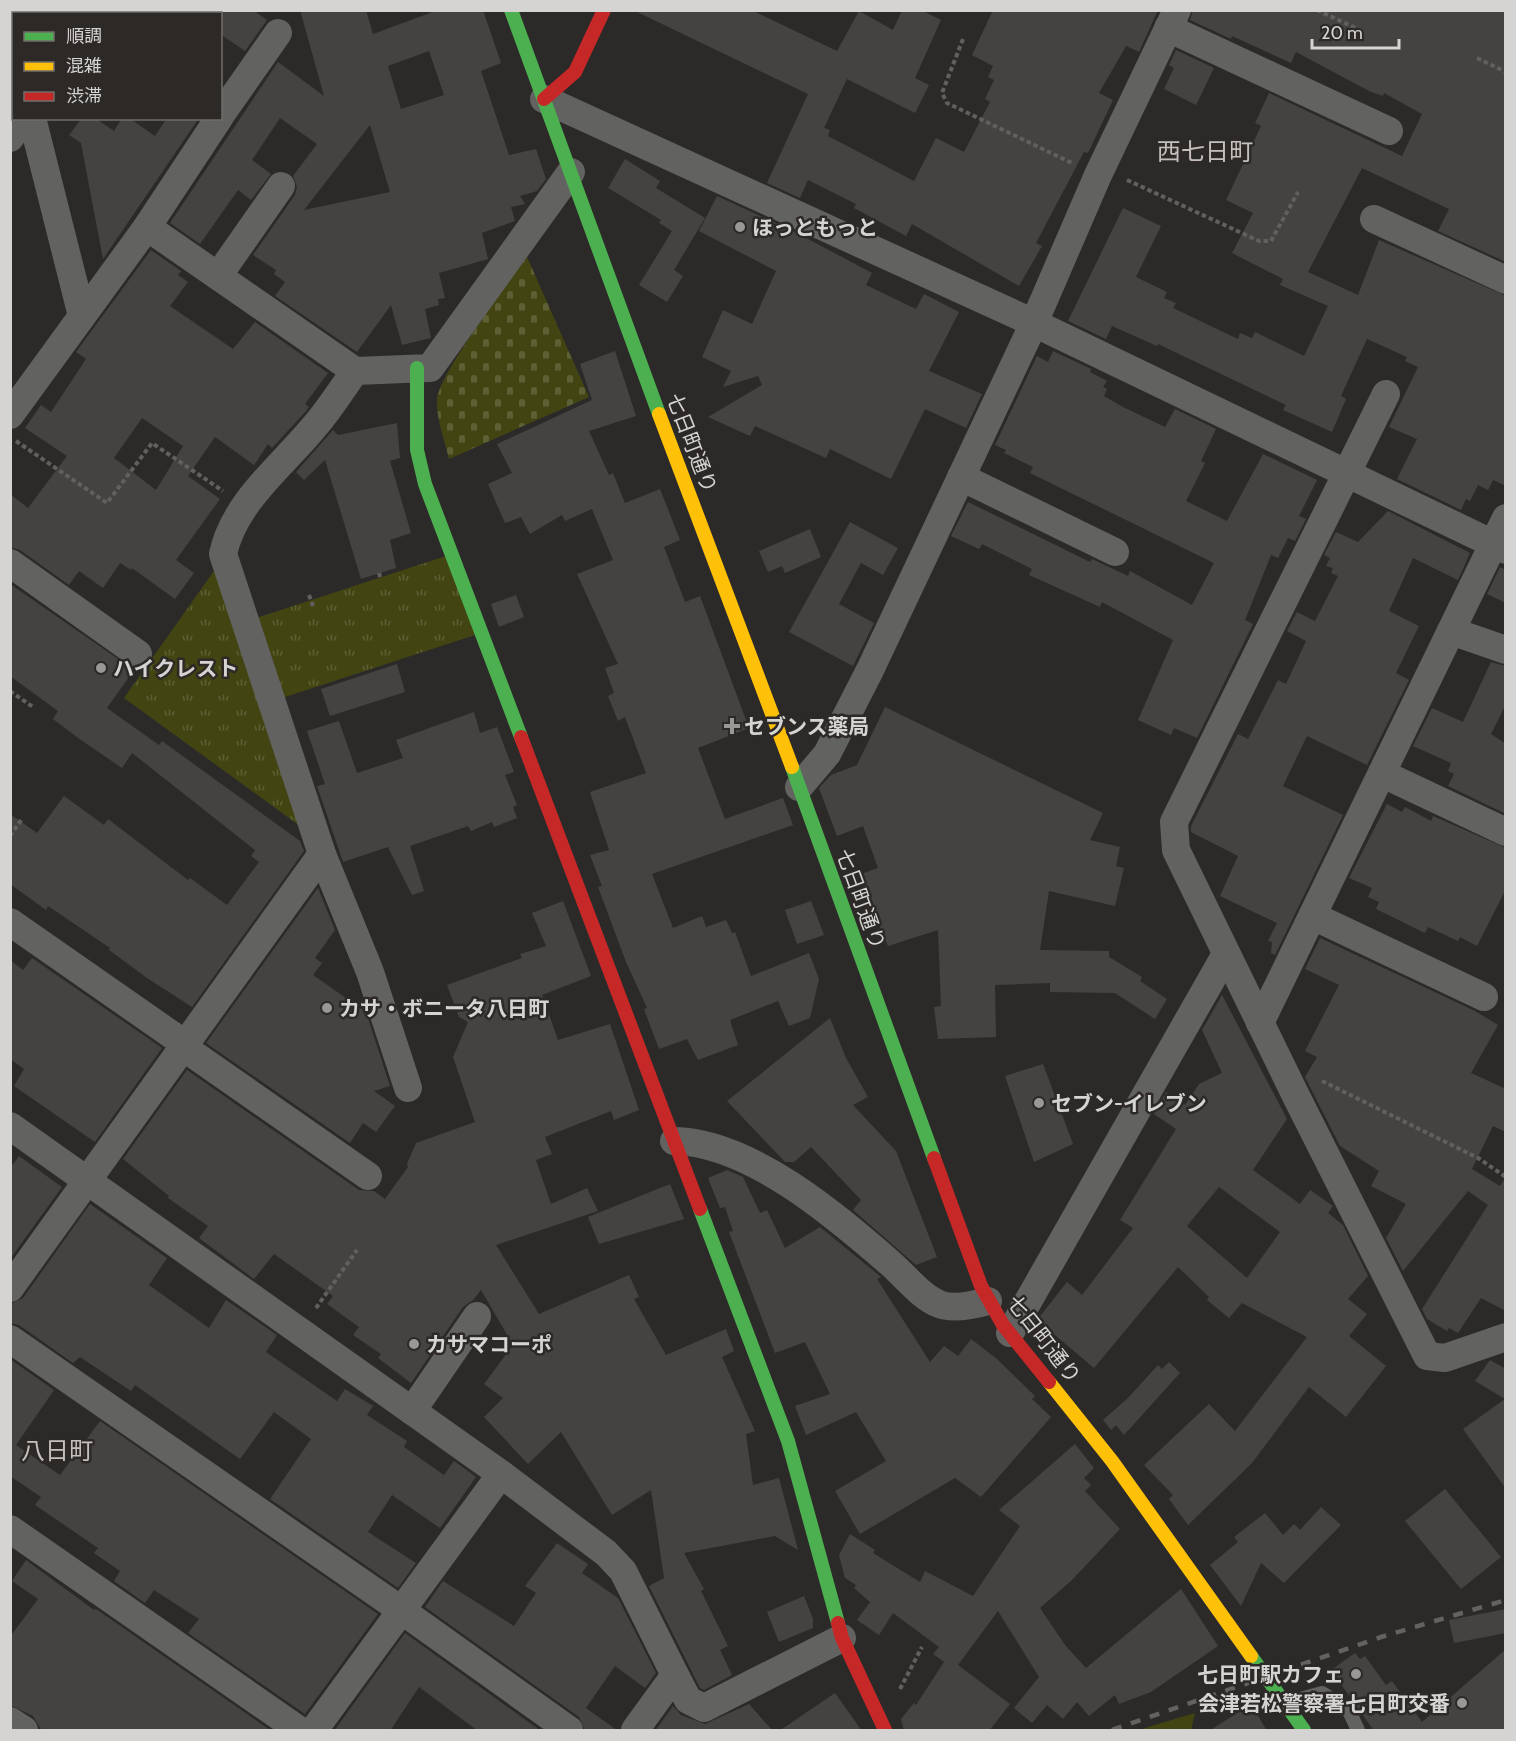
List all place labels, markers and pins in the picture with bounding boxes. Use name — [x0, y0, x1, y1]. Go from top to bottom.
place label: ほっともっと — [752, 215, 878, 240]
marker: ほっともっと — [733, 220, 747, 234]
place label: ハイクレスト — [113, 656, 238, 681]
marker: ハイクレスト — [94, 661, 108, 675]
place label: セブンス薬局 — [744, 714, 870, 739]
marker: セブンス薬局 — [725, 719, 739, 733]
place label: カサ・ボニータ八日町 — [339, 996, 549, 1021]
marker: カサ・ボニータ八日町 — [320, 1001, 334, 1015]
place label: セブン-イレブン — [1051, 1091, 1207, 1116]
marker: セブン-イレブン — [1032, 1096, 1046, 1110]
place label: カサマコーポ — [426, 1332, 552, 1357]
marker: カサマコーポ — [407, 1337, 421, 1351]
place label: 七日町駅カフェ — [1197, 1662, 1344, 1687]
marker: 七日町駅カフェ — [1349, 1667, 1363, 1681]
place label: 会津若松警察署七日町交番 — [1198, 1691, 1450, 1716]
marker: 会津若松警察署七日町交番 — [1455, 1696, 1469, 1710]

